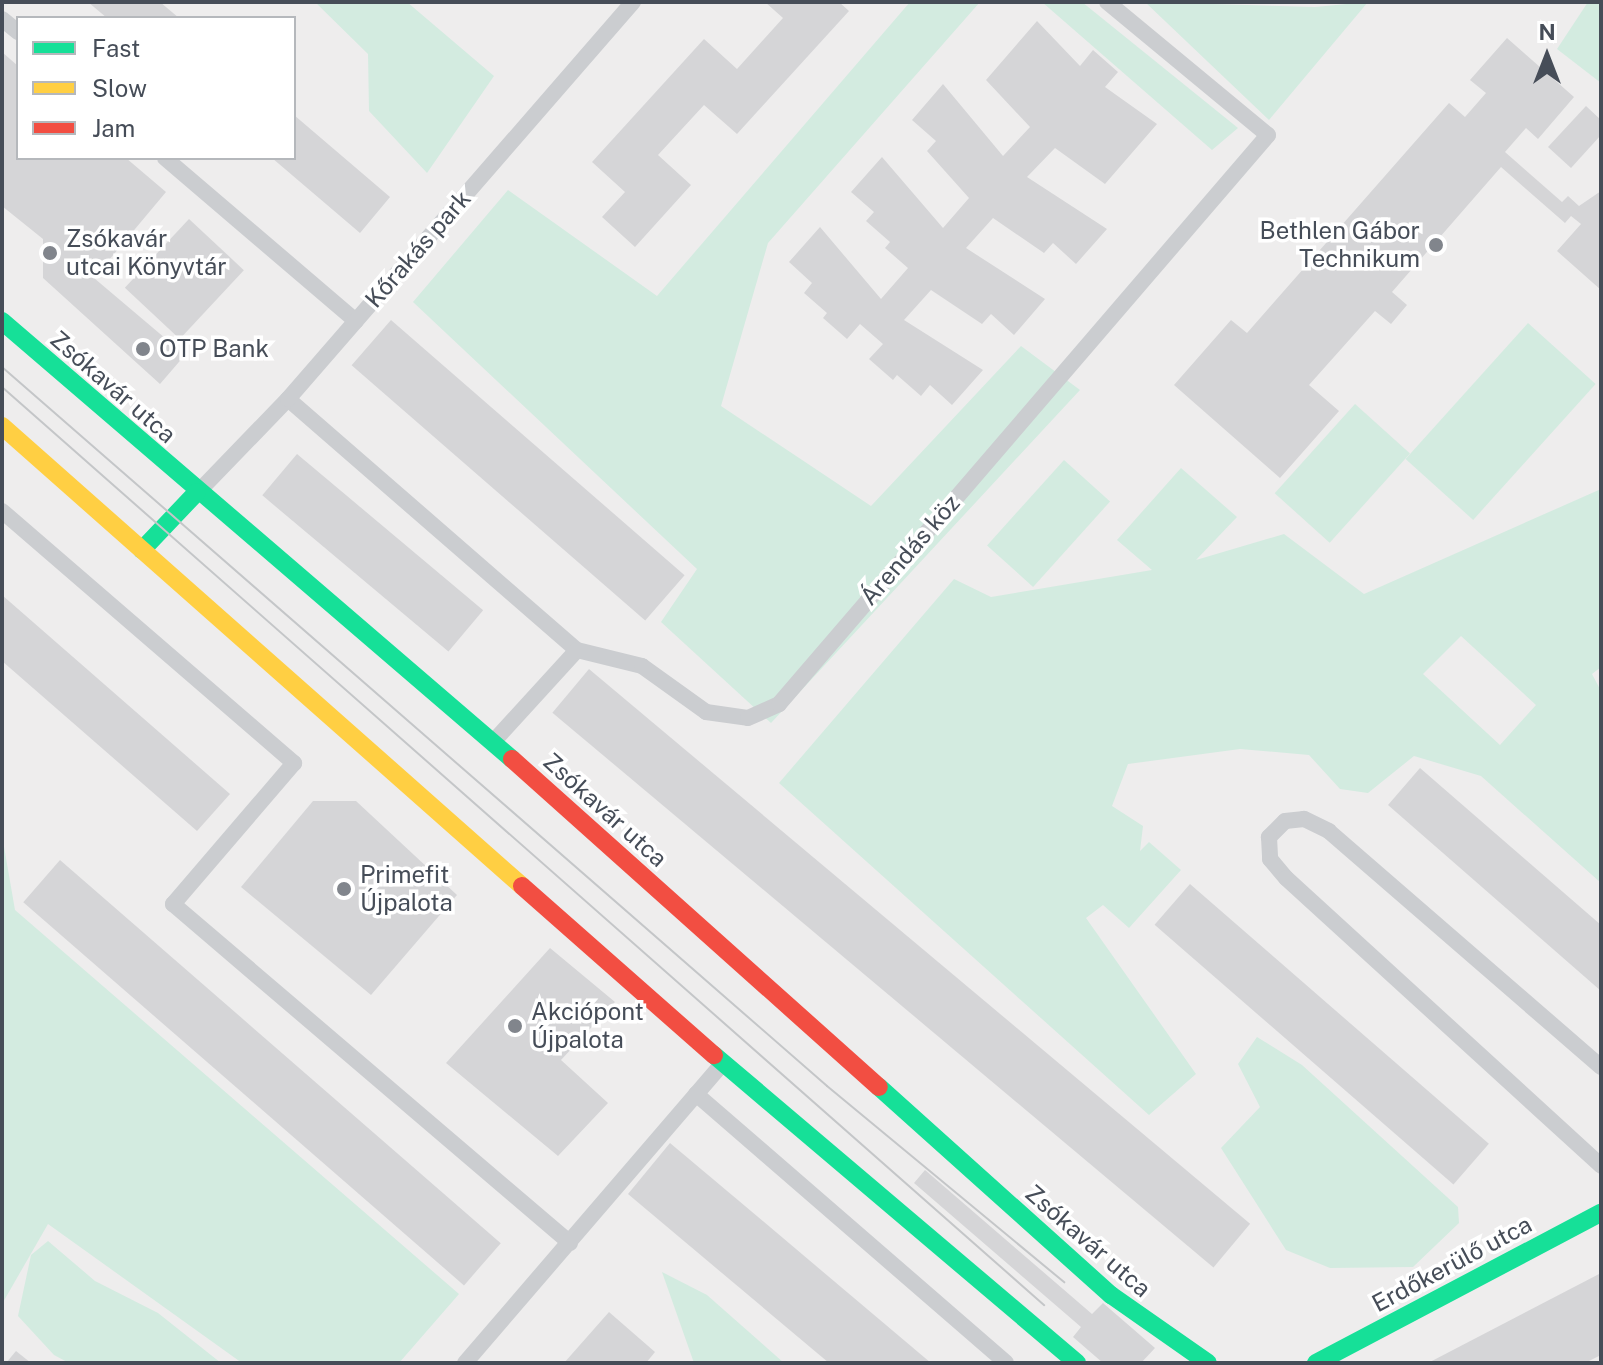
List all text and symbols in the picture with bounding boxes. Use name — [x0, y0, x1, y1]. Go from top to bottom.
legend — [16, 16, 296, 160]
north arrow — [1507, 16, 1587, 96]
text: N — [1538, 19, 1556, 45]
text: Fast — [92, 34, 140, 62]
text: Slow — [92, 74, 147, 102]
text: Jam — [92, 114, 135, 142]
street label: Kőrakás park — [359, 184, 477, 314]
place label: Bethlen Gábor Technikum — [1260, 217, 1420, 273]
place label: Zsókavár utcai Könyvtár — [66, 225, 227, 281]
marker: Bethlen Gábor Technikum — [1427, 236, 1445, 254]
marker: Zsókavár utcai Könyvtár — [41, 244, 59, 262]
street label: Zsókavár utca — [45, 325, 181, 449]
place label: OTP Bank — [159, 335, 269, 363]
marker: OTP Bank — [134, 340, 152, 358]
street label: Árendás köz — [854, 489, 966, 611]
street label: Zsókavár utca — [537, 747, 673, 873]
place label: Primefit Újpalota — [360, 861, 453, 917]
marker: Primefit Újpalota — [335, 880, 353, 898]
place label: Akciópont Újpalota — [531, 998, 644, 1054]
marker: Akciópont Újpalota — [506, 1017, 524, 1035]
street label: Zsókavár utca — [1020, 1179, 1156, 1303]
street label: Erdőkerülő utca — [1367, 1210, 1537, 1318]

